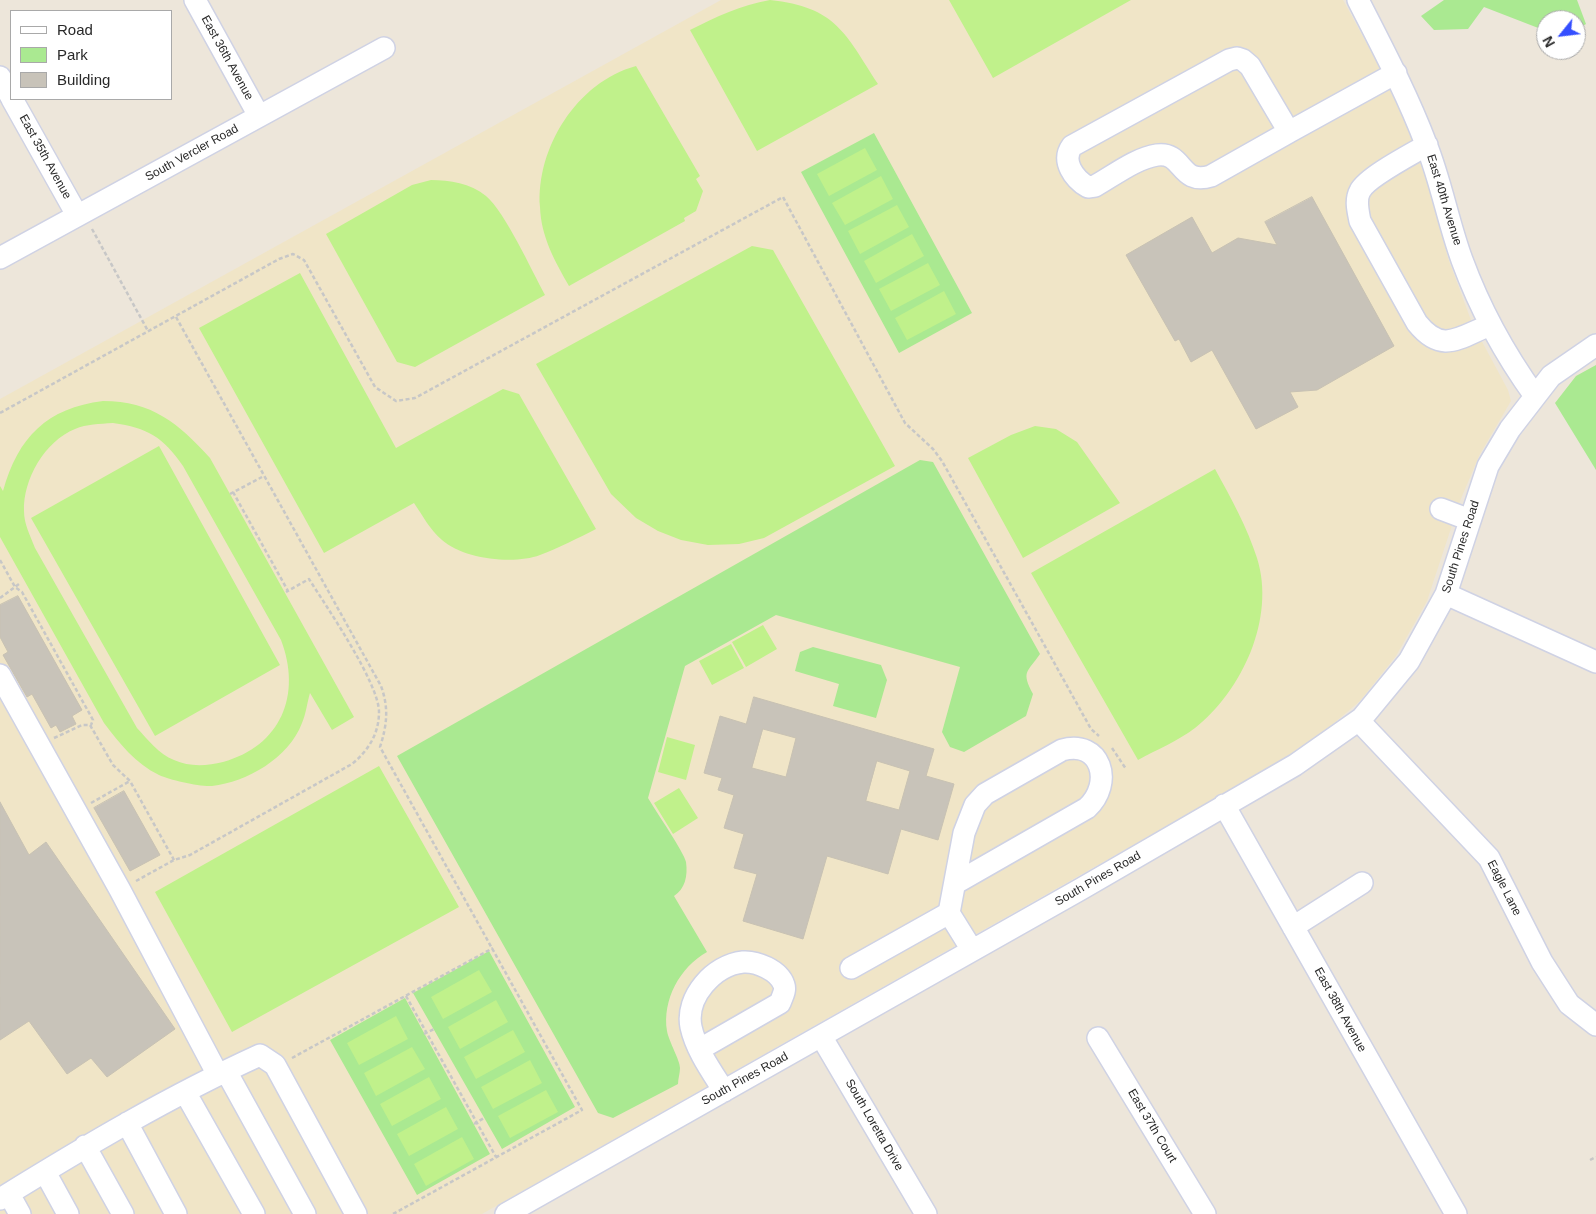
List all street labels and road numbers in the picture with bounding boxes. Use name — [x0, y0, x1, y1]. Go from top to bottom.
street label: East 36th Avenue — [198, 13, 256, 103]
street label: East 35th Avenue — [16, 112, 74, 202]
street label: South Vercler Road — [143, 121, 241, 185]
street label: East 40th Avenue — [1423, 153, 1465, 247]
street label: South Pines Road — [1439, 499, 1483, 595]
street label: South Pines Road — [1053, 849, 1143, 909]
street label: Eagle Lane — [1484, 858, 1524, 918]
street label: East 38th Avenue — [1311, 965, 1369, 1055]
street label: South Pines Road — [699, 1049, 791, 1109]
street label: South Loretta Drive — [842, 1077, 906, 1173]
street label: East 37th Court — [1124, 1087, 1180, 1165]

